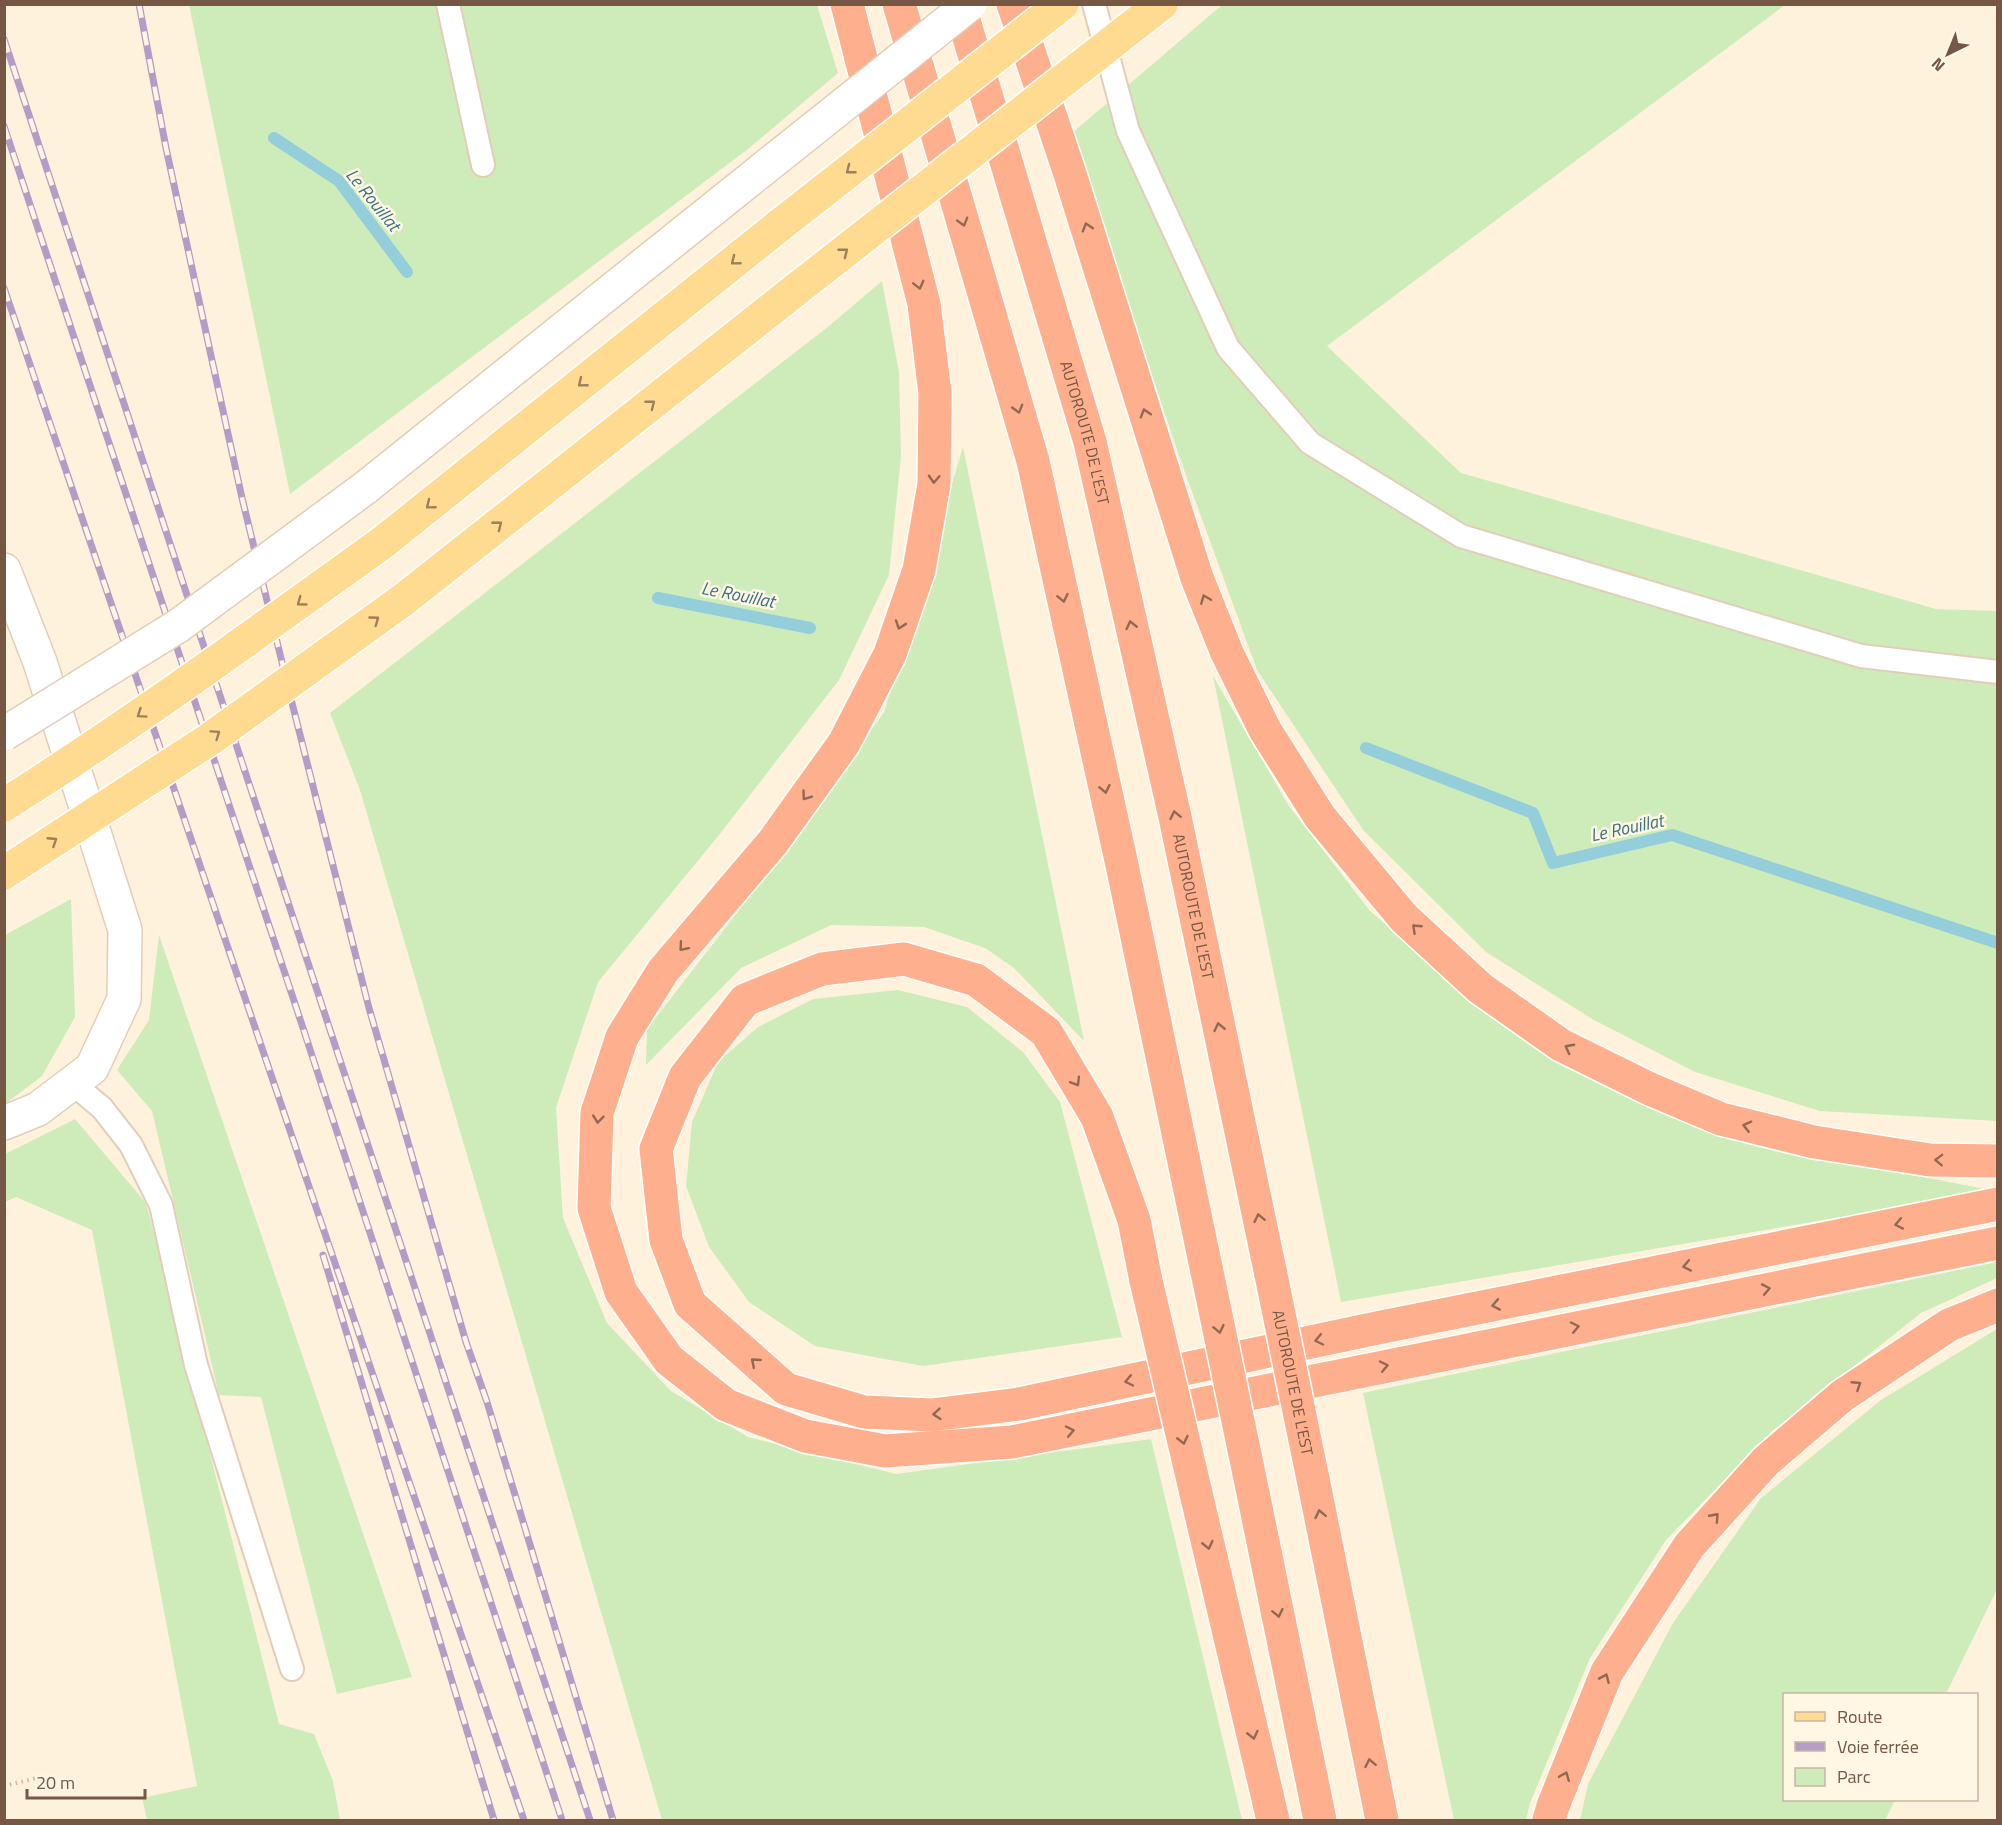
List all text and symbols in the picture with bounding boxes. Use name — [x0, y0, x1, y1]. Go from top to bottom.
north arrow — [1918, 24, 1978, 84]
text: N — [1926, 52, 1950, 78]
water label: Le Rouillat — [340, 162, 409, 239]
one-way arrow — [846, 163, 857, 174]
one-way arrow — [956, 216, 968, 227]
one-way arrow — [1082, 222, 1094, 233]
one-way arrow — [837, 248, 848, 259]
one-way arrow — [730, 254, 741, 265]
one-way arrow — [912, 279, 924, 290]
street label: AUTOROUTE DE L’EST — [1054, 358, 1116, 508]
one-way arrow — [578, 376, 589, 387]
one-way arrow — [644, 400, 655, 411]
one-way arrow — [1011, 403, 1023, 414]
one-way arrow — [1140, 408, 1152, 419]
one-way arrow — [928, 474, 940, 483]
one-way arrow — [426, 498, 437, 509]
one-way arrow — [491, 521, 502, 532]
water label: Le Rouillat — [699, 574, 779, 615]
one-way arrow — [1056, 593, 1069, 603]
one-way arrow — [1200, 594, 1212, 605]
one-way arrow — [296, 595, 307, 606]
one-way arrow — [368, 617, 379, 628]
one-way arrow — [894, 620, 907, 630]
one-way arrow — [1126, 620, 1139, 630]
one-way arrow — [137, 707, 148, 718]
one-way arrow — [210, 730, 221, 741]
one-way arrow — [1098, 783, 1111, 793]
one-way arrow — [802, 789, 813, 800]
water label: Le Rouillat — [1588, 806, 1668, 848]
one-way arrow — [1169, 811, 1182, 821]
street label: AUTOROUTE DE L’EST — [1167, 831, 1221, 982]
one-way arrow — [47, 837, 58, 848]
one-way arrow — [1412, 925, 1423, 936]
one-way arrow — [680, 940, 691, 951]
one-way arrow — [1213, 1022, 1226, 1032]
one-way arrow — [1565, 1044, 1575, 1055]
one-way arrow — [1069, 1076, 1081, 1086]
one-way arrow — [592, 1114, 605, 1124]
one-way arrow — [1743, 1120, 1753, 1133]
one-way arrow — [1935, 1154, 1944, 1166]
one-way arrow — [1253, 1213, 1266, 1223]
one-way arrow — [1894, 1217, 1904, 1230]
one-way arrow — [1682, 1259, 1692, 1272]
one-way arrow — [1761, 1283, 1771, 1296]
one-way arrow — [1491, 1298, 1501, 1311]
street label: AUTOROUTE DE L’EST — [1266, 1308, 1320, 1458]
one-way arrow — [1570, 1321, 1580, 1334]
one-way arrow — [1212, 1324, 1225, 1334]
one-way arrow — [1315, 1333, 1325, 1346]
one-way arrow — [751, 1359, 762, 1370]
one-way arrow — [1379, 1360, 1389, 1373]
one-way arrow — [1124, 1373, 1134, 1386]
one-way arrow — [1851, 1382, 1862, 1393]
one-way arrow — [932, 1407, 941, 1420]
one-way arrow — [1064, 1425, 1074, 1438]
one-way arrow — [1176, 1435, 1189, 1445]
one-way arrow — [1314, 1509, 1327, 1519]
one-way arrow — [1708, 1514, 1719, 1524]
one-way arrow — [1201, 1540, 1214, 1550]
one-way arrow — [1271, 1608, 1284, 1618]
one-way arrow — [1598, 1673, 1610, 1684]
legend — [1783, 1693, 1978, 1801]
text: Route — [1837, 1703, 1882, 1730]
one-way arrow — [1246, 1730, 1259, 1740]
text: Voie ferrée — [1837, 1733, 1919, 1760]
one-way arrow — [1364, 1758, 1377, 1768]
scale bar — [27, 1762, 146, 1800]
text: Parc — [1837, 1763, 1871, 1790]
text: 20 m — [36, 1769, 75, 1796]
one-way arrow — [1558, 1771, 1570, 1782]

